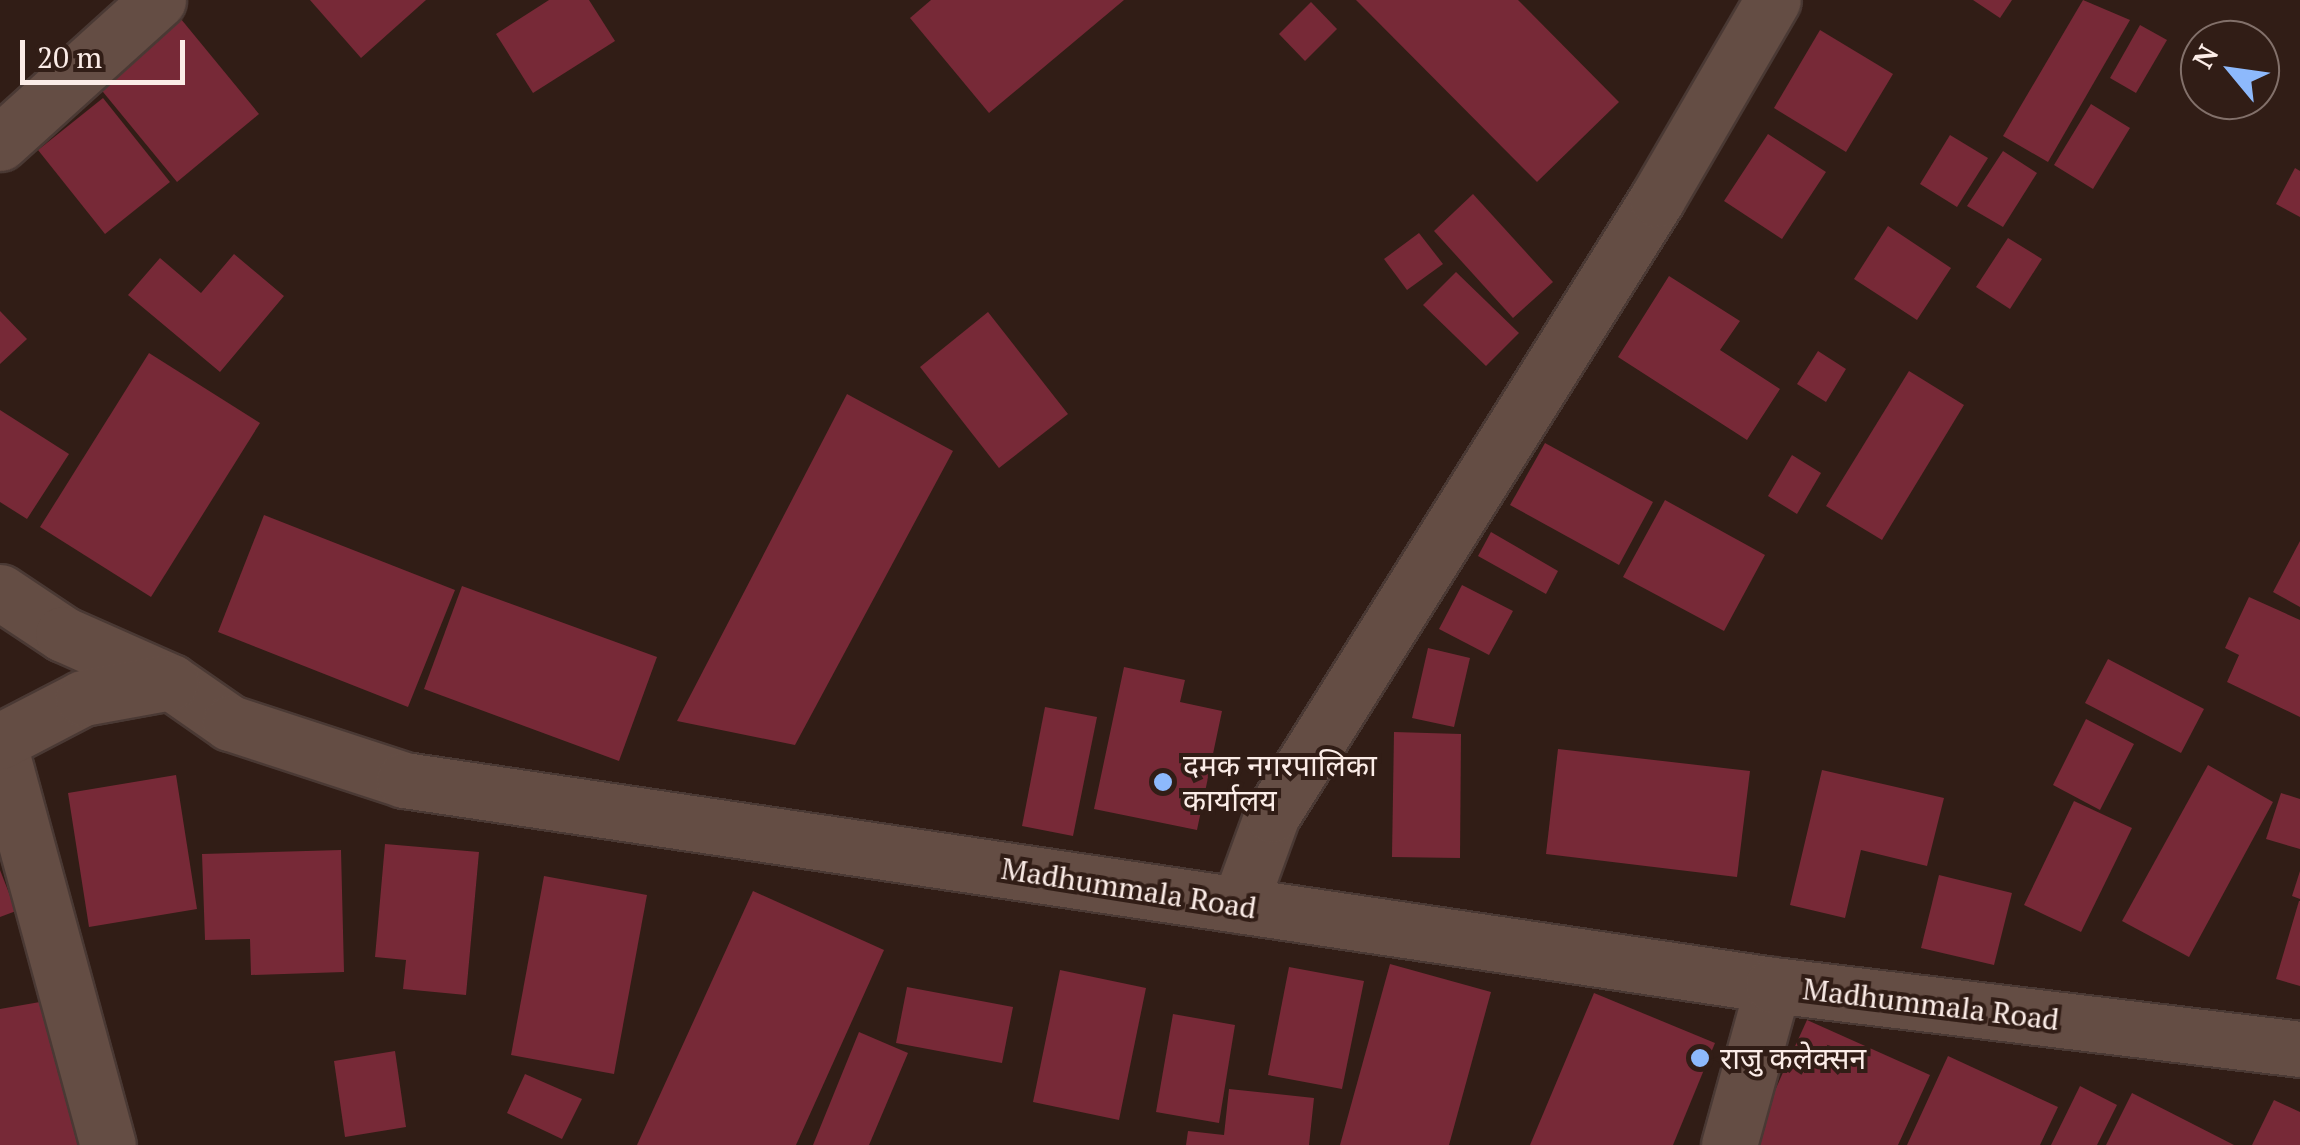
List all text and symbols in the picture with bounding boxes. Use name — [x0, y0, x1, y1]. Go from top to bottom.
scale bar — [25, 20, 190, 82]
north arrow — [2180, 20, 2280, 120]
text: 20 m — [37, 37, 102, 77]
text: N — [2184, 38, 2226, 74]
place label: दमक नगरपालिका कार्यालय — [1183, 747, 1377, 818]
marker: दमक नगरपालिका कार्यालय — [1152, 771, 1174, 793]
street label: Madhummala Road — [999, 850, 1259, 926]
street label: Madhummala Road — [1801, 970, 2061, 1038]
place label: राजु कलेक्सन — [1720, 1040, 1866, 1076]
marker: राजु कलेक्सन — [1689, 1047, 1711, 1069]

